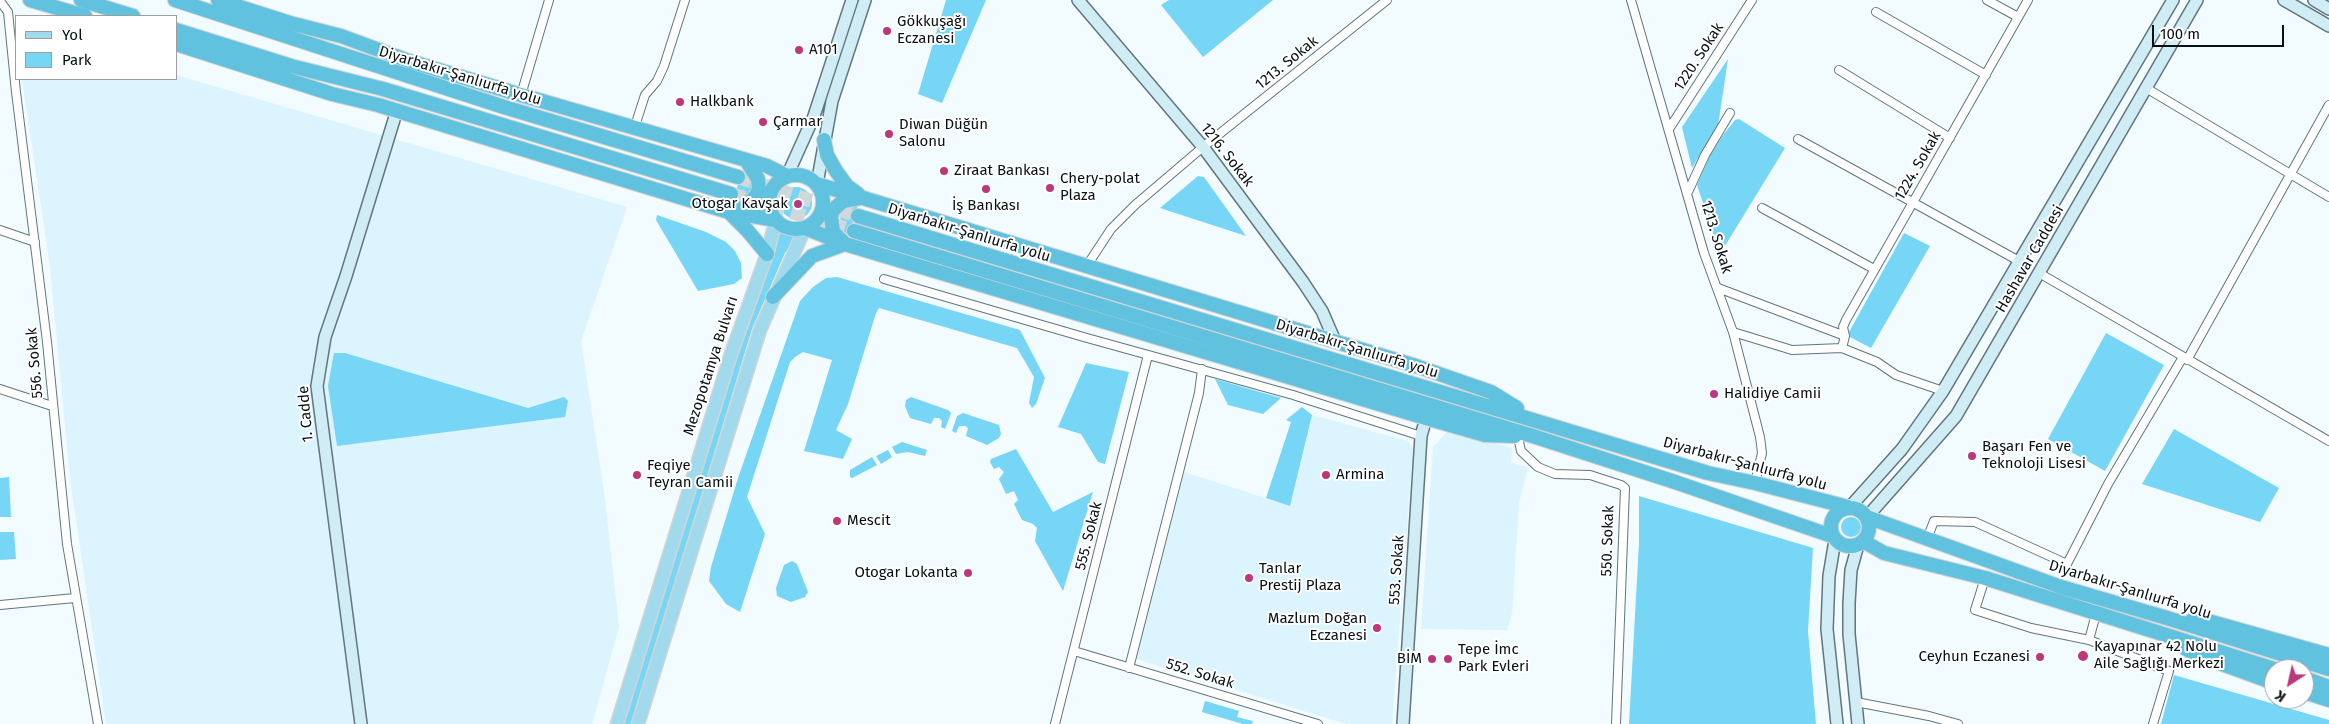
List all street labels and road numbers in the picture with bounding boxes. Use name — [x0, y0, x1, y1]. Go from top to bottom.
street label: 1220. Sokak — [1670, 20, 1728, 94]
street label: 1213. Sokak — [1252, 32, 1322, 94]
street label: Diyarbakır-Şanlıurfa yolu — [377, 43, 543, 109]
street label: 1216. Sokak — [1197, 120, 1257, 190]
street label: 1224. Sokak — [1891, 128, 1945, 204]
street label: 1213. Sokak — [1696, 198, 1736, 276]
street label: Diyarbakır-Şanlıurfa yolu — [886, 200, 1052, 266]
street label: Hashavar Caddesi — [1992, 202, 2068, 316]
street label: Mezopotamya Bulvarı — [680, 294, 742, 438]
street label: Diyarbakır-Şanlıurfa yolu — [1274, 316, 1440, 382]
street label: 556. Sokak — [23, 327, 47, 399]
street label: 1. Cadde — [295, 385, 317, 443]
street label: Diyarbakır-Şanlıurfa yolu — [1661, 433, 1829, 495]
street label: 555. Sokak — [1072, 500, 1106, 572]
street label: 550. Sokak — [1598, 505, 1618, 577]
street label: 553. Sokak — [1386, 534, 1408, 606]
street label: Diyarbakır-Şanlıurfa yolu — [2047, 557, 2213, 623]
street label: 552. Sokak — [1164, 655, 1236, 693]

